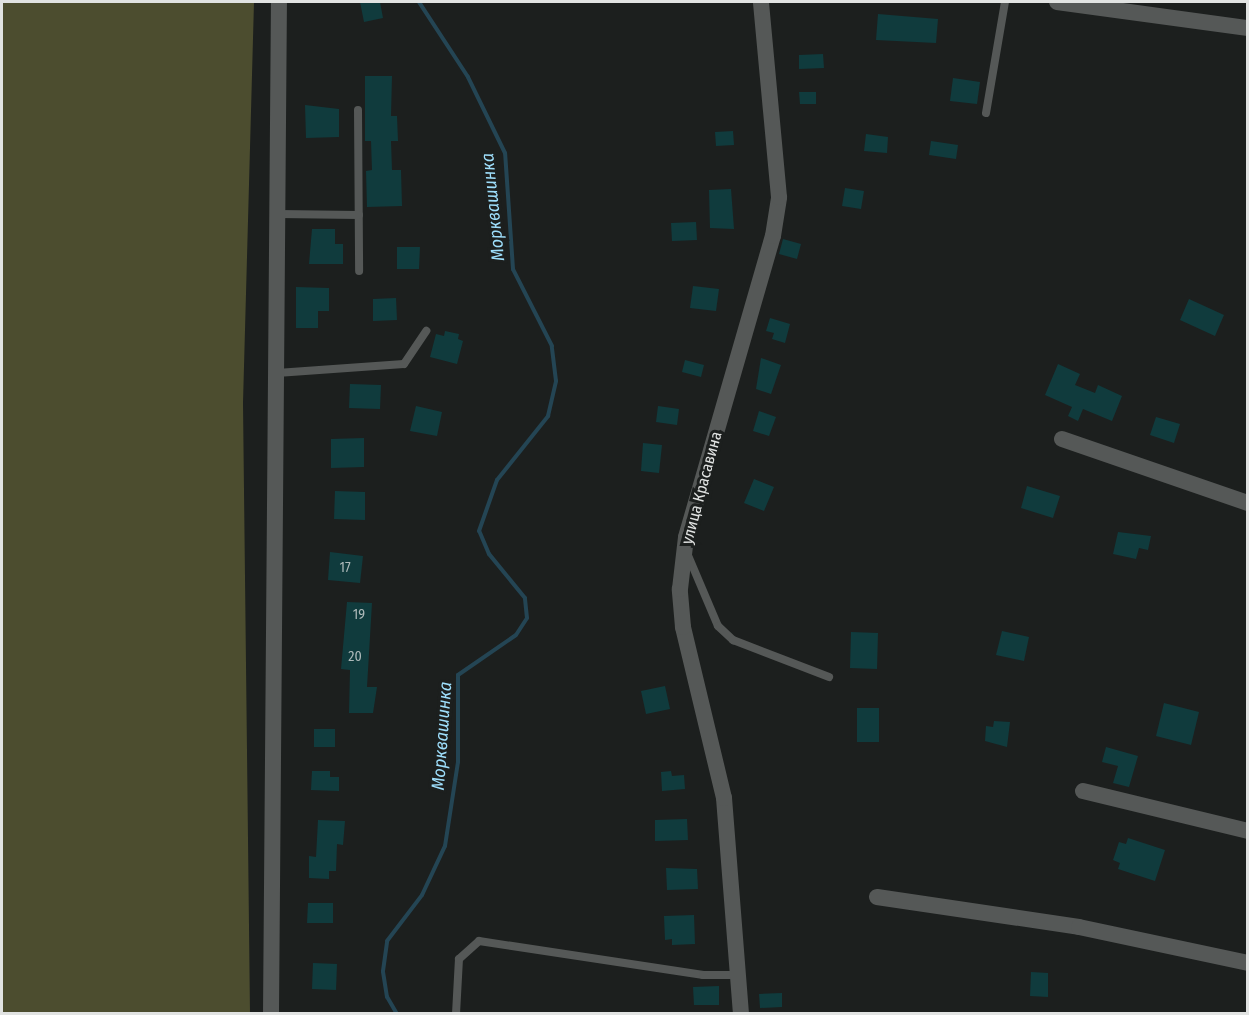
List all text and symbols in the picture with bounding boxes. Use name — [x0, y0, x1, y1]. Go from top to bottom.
water label: Морквашинка — [477, 152, 509, 262]
street label: улица Красавина — [678, 429, 726, 547]
house number: 17 — [339, 560, 351, 576]
house number: 19 — [353, 607, 365, 623]
house number: 20 — [348, 649, 362, 665]
water label: Морквашинка — [427, 681, 457, 791]

